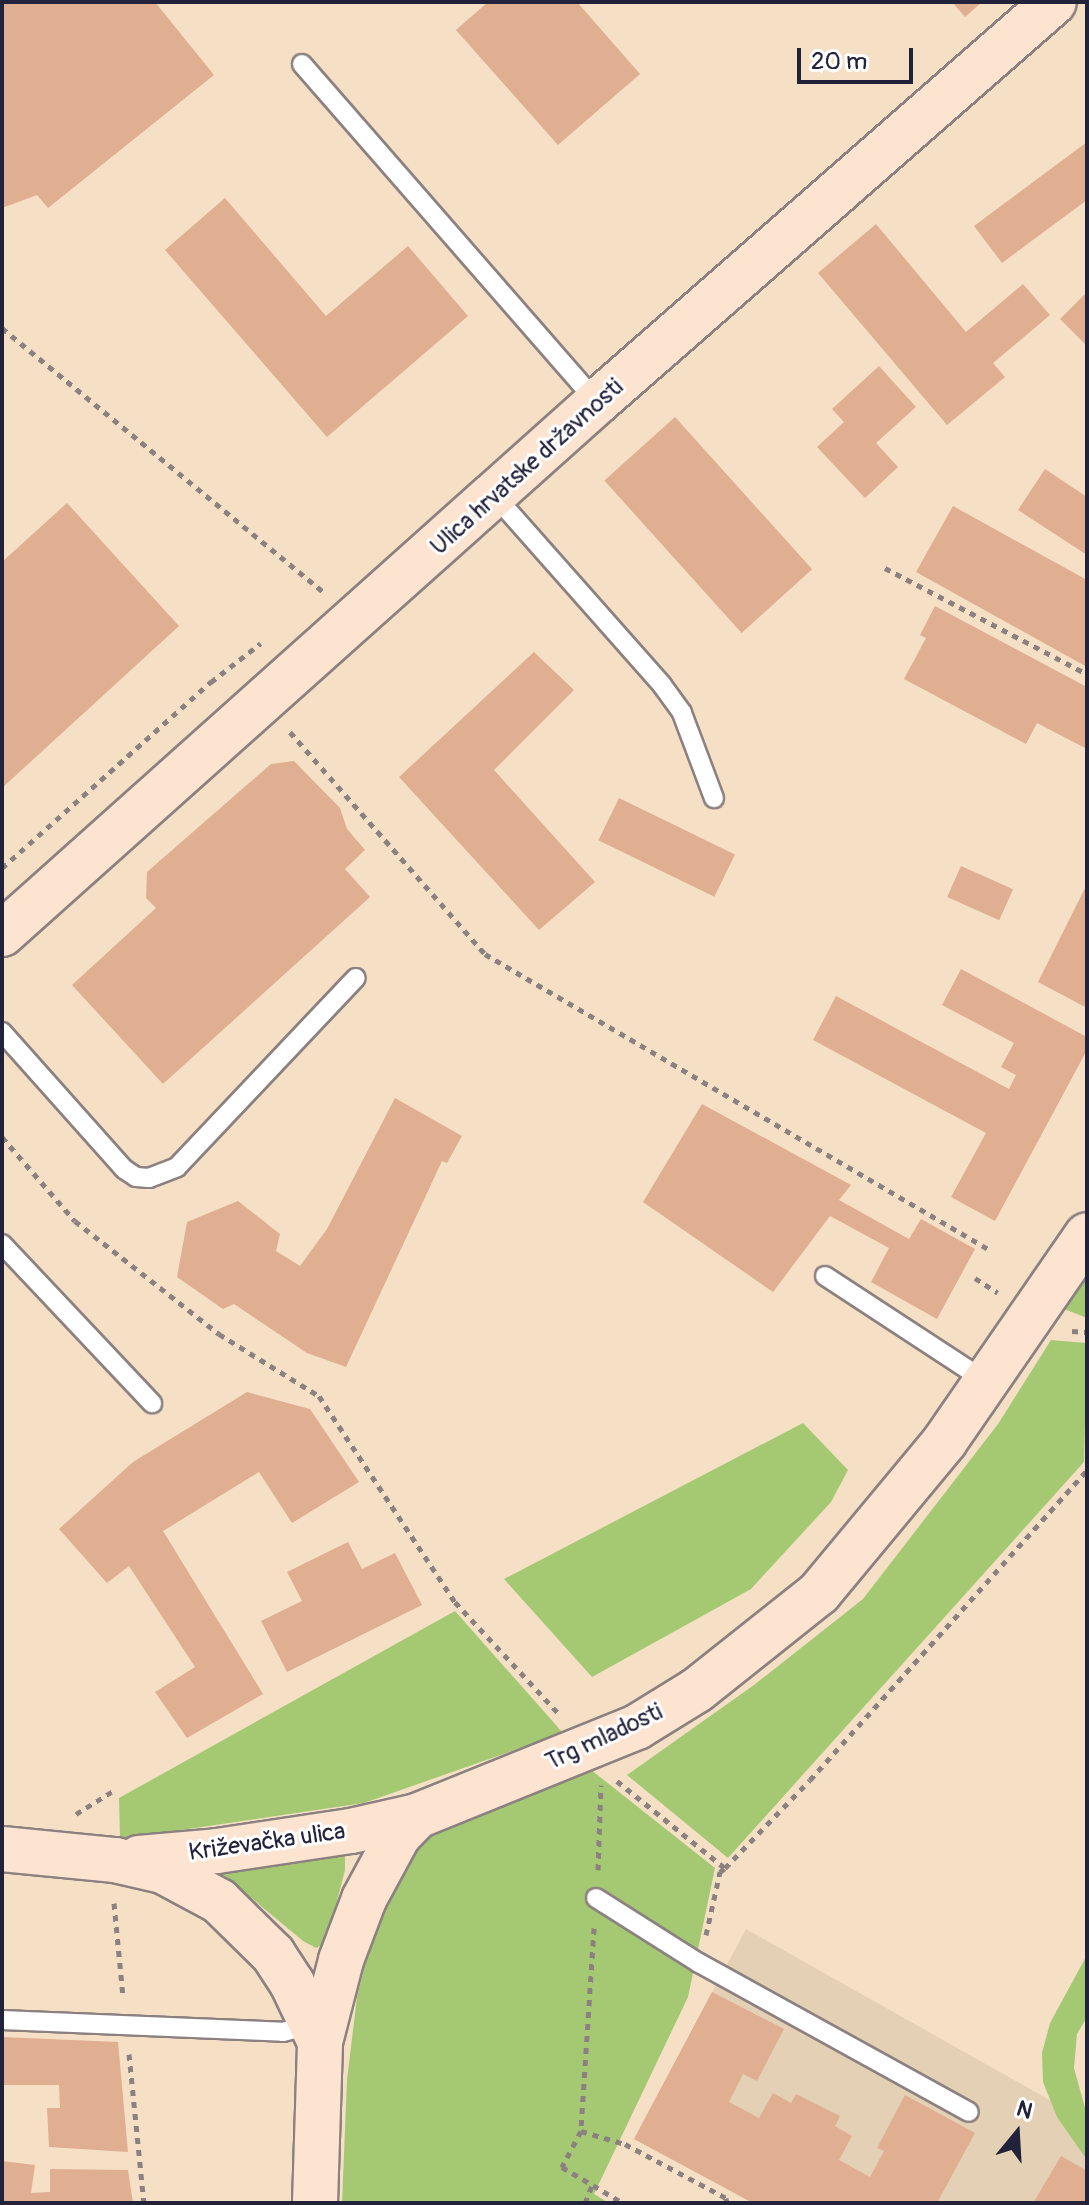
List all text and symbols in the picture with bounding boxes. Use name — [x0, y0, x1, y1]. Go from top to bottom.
scale bar — [801, 32, 917, 82]
text: 20 m — [811, 47, 867, 76]
street label: Ulica hrvatske državnosti — [425, 373, 629, 561]
street label: Trg mladosti — [541, 1697, 667, 1777]
street label: Križevačka ulica — [187, 1817, 347, 1867]
north arrow — [977, 2093, 1057, 2173]
text: N — [1013, 2095, 1036, 2126]

